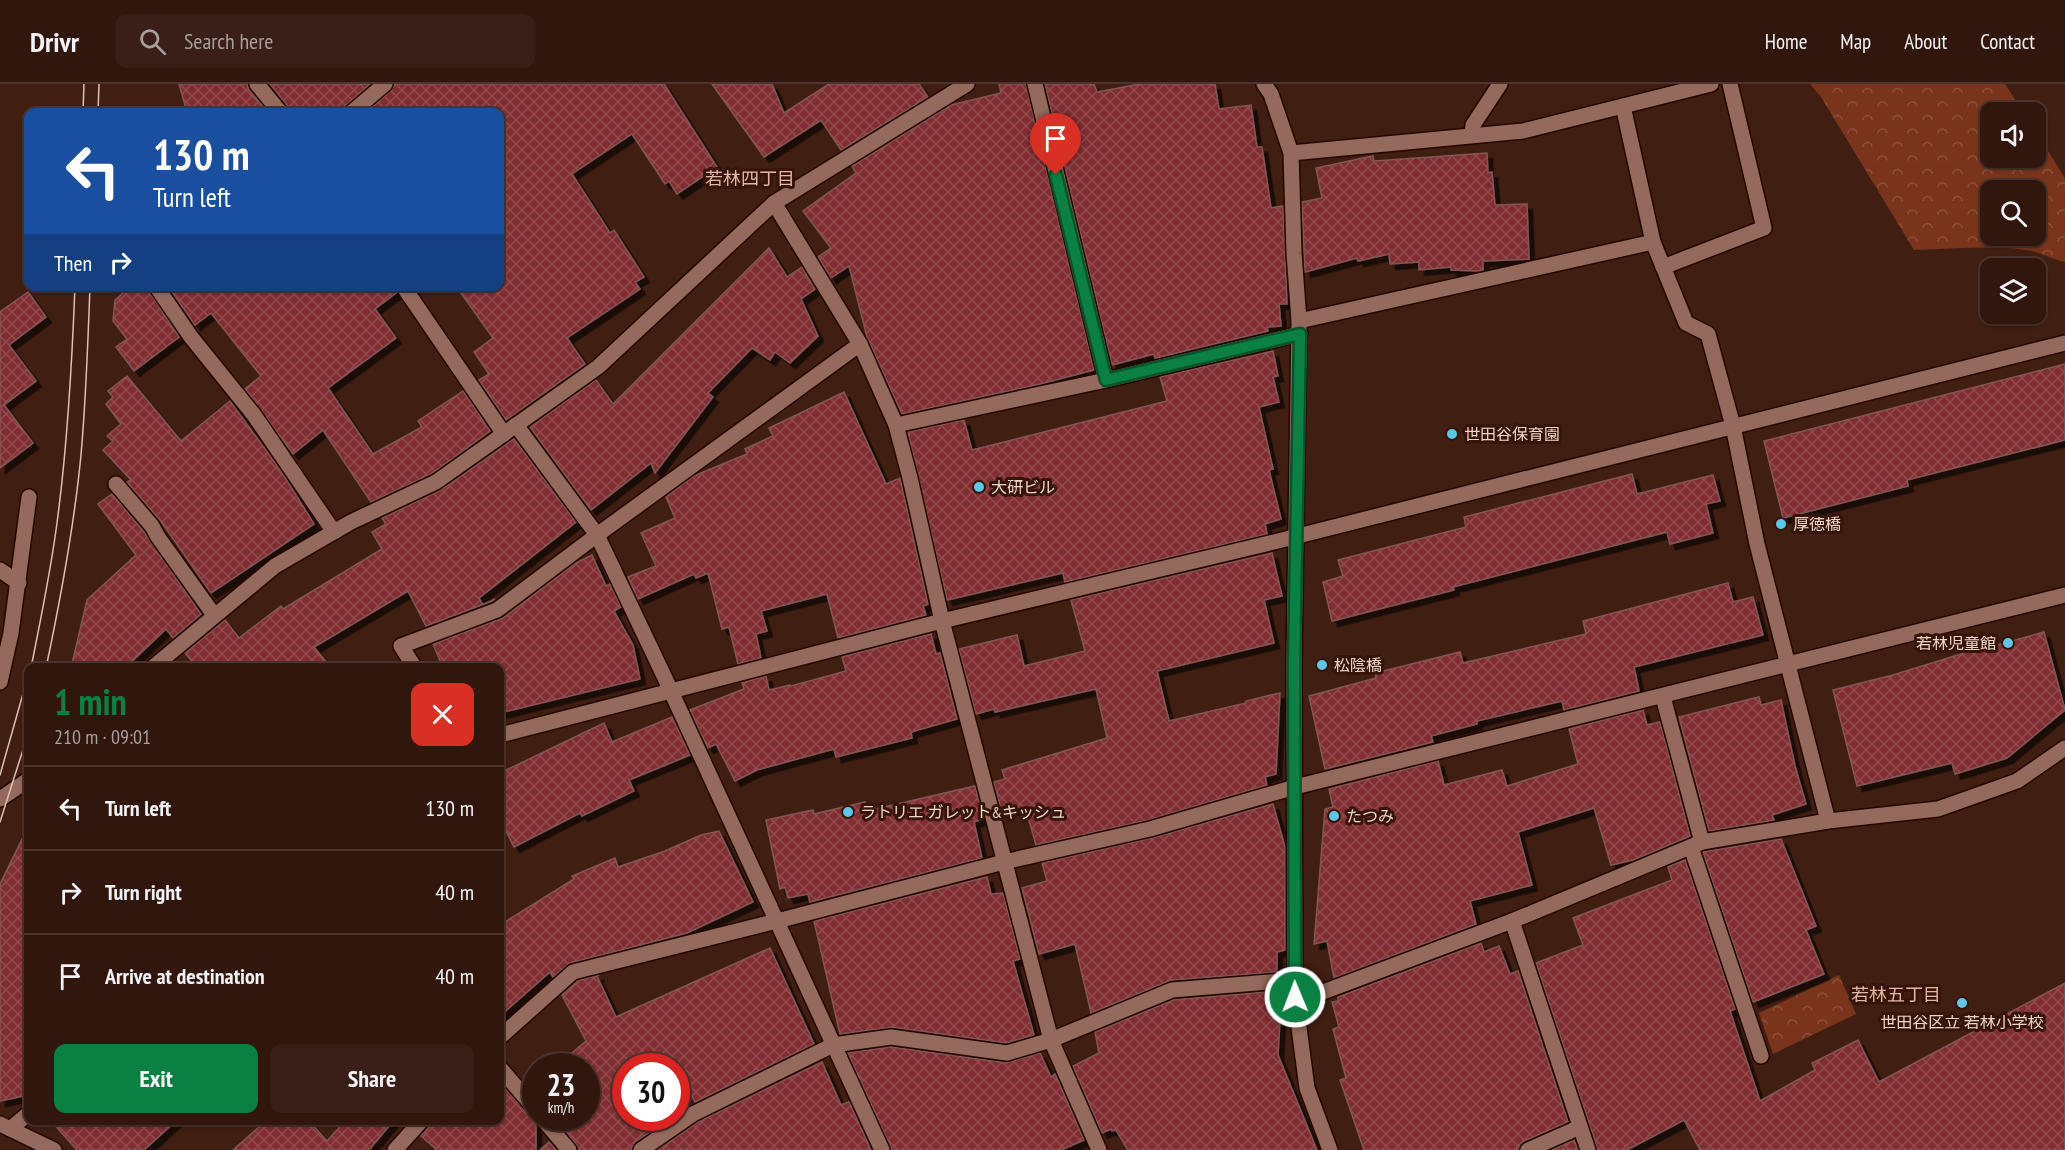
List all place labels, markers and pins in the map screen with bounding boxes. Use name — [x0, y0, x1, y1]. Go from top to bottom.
pin — [1030, 113, 1081, 175]
place label: 世田谷保育園 — [1464, 424, 1560, 444]
marker: 世田谷保育園 — [1445, 427, 1459, 441]
place label: 大研ビル — [991, 477, 1055, 497]
marker: 大研ビル — [972, 480, 986, 494]
place label: 厚徳橋 — [1793, 514, 1841, 534]
marker: 厚徳橋 — [1774, 517, 1788, 531]
place label: 若林児童館 — [1916, 633, 1996, 653]
marker: 若林児童館 — [2001, 636, 2015, 650]
place label: 松陰橋 — [1334, 655, 1382, 675]
marker: 松陰橋 — [1315, 658, 1329, 672]
place label: ラトリエ ガレット&キッシュ — [860, 802, 1066, 822]
marker: ラトリエ ガレット&キッシュ — [841, 805, 855, 819]
place label: たつみ — [1346, 806, 1394, 826]
marker: たつみ — [1327, 809, 1341, 823]
marker: 世田谷区立 若林小学校 — [1955, 996, 1969, 1010]
place label: 世田谷区立 若林小学校 — [1880, 1012, 2044, 1032]

